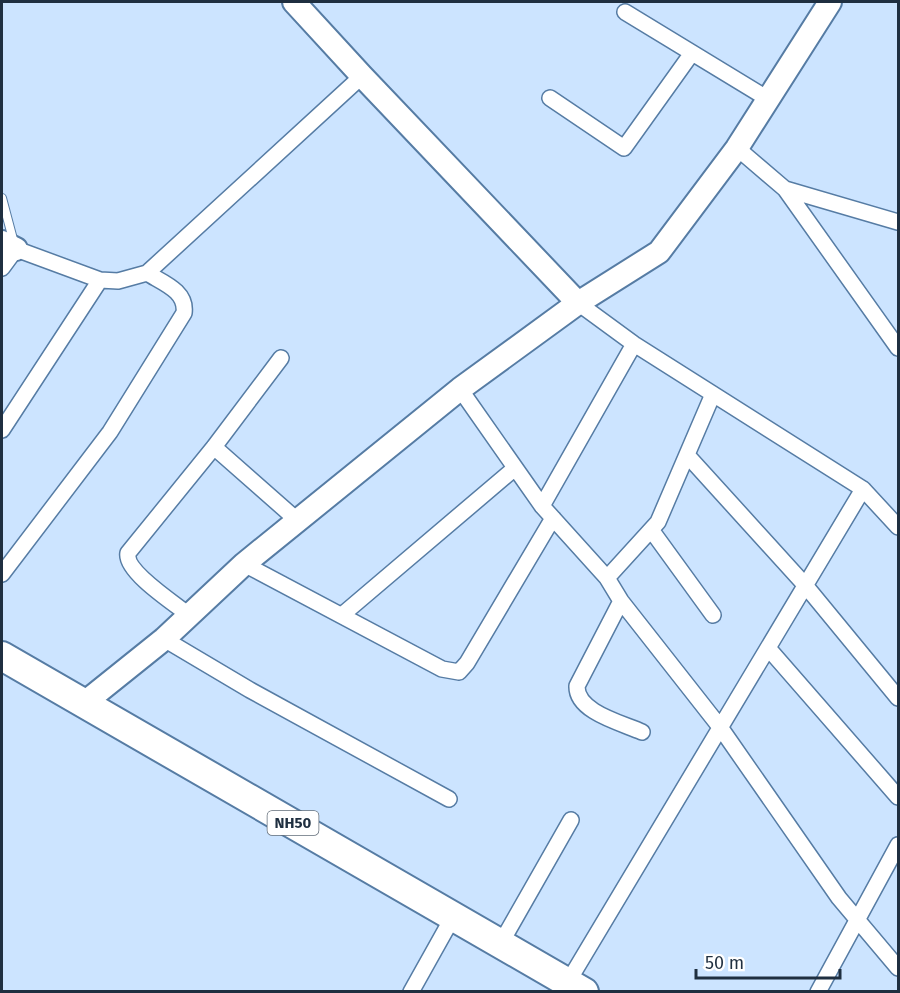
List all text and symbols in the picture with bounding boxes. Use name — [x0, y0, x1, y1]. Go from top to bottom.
road number: NH50 — [268, 811, 318, 835]
scale bar — [696, 942, 840, 980]
text: 50 m — [705, 952, 744, 974]

